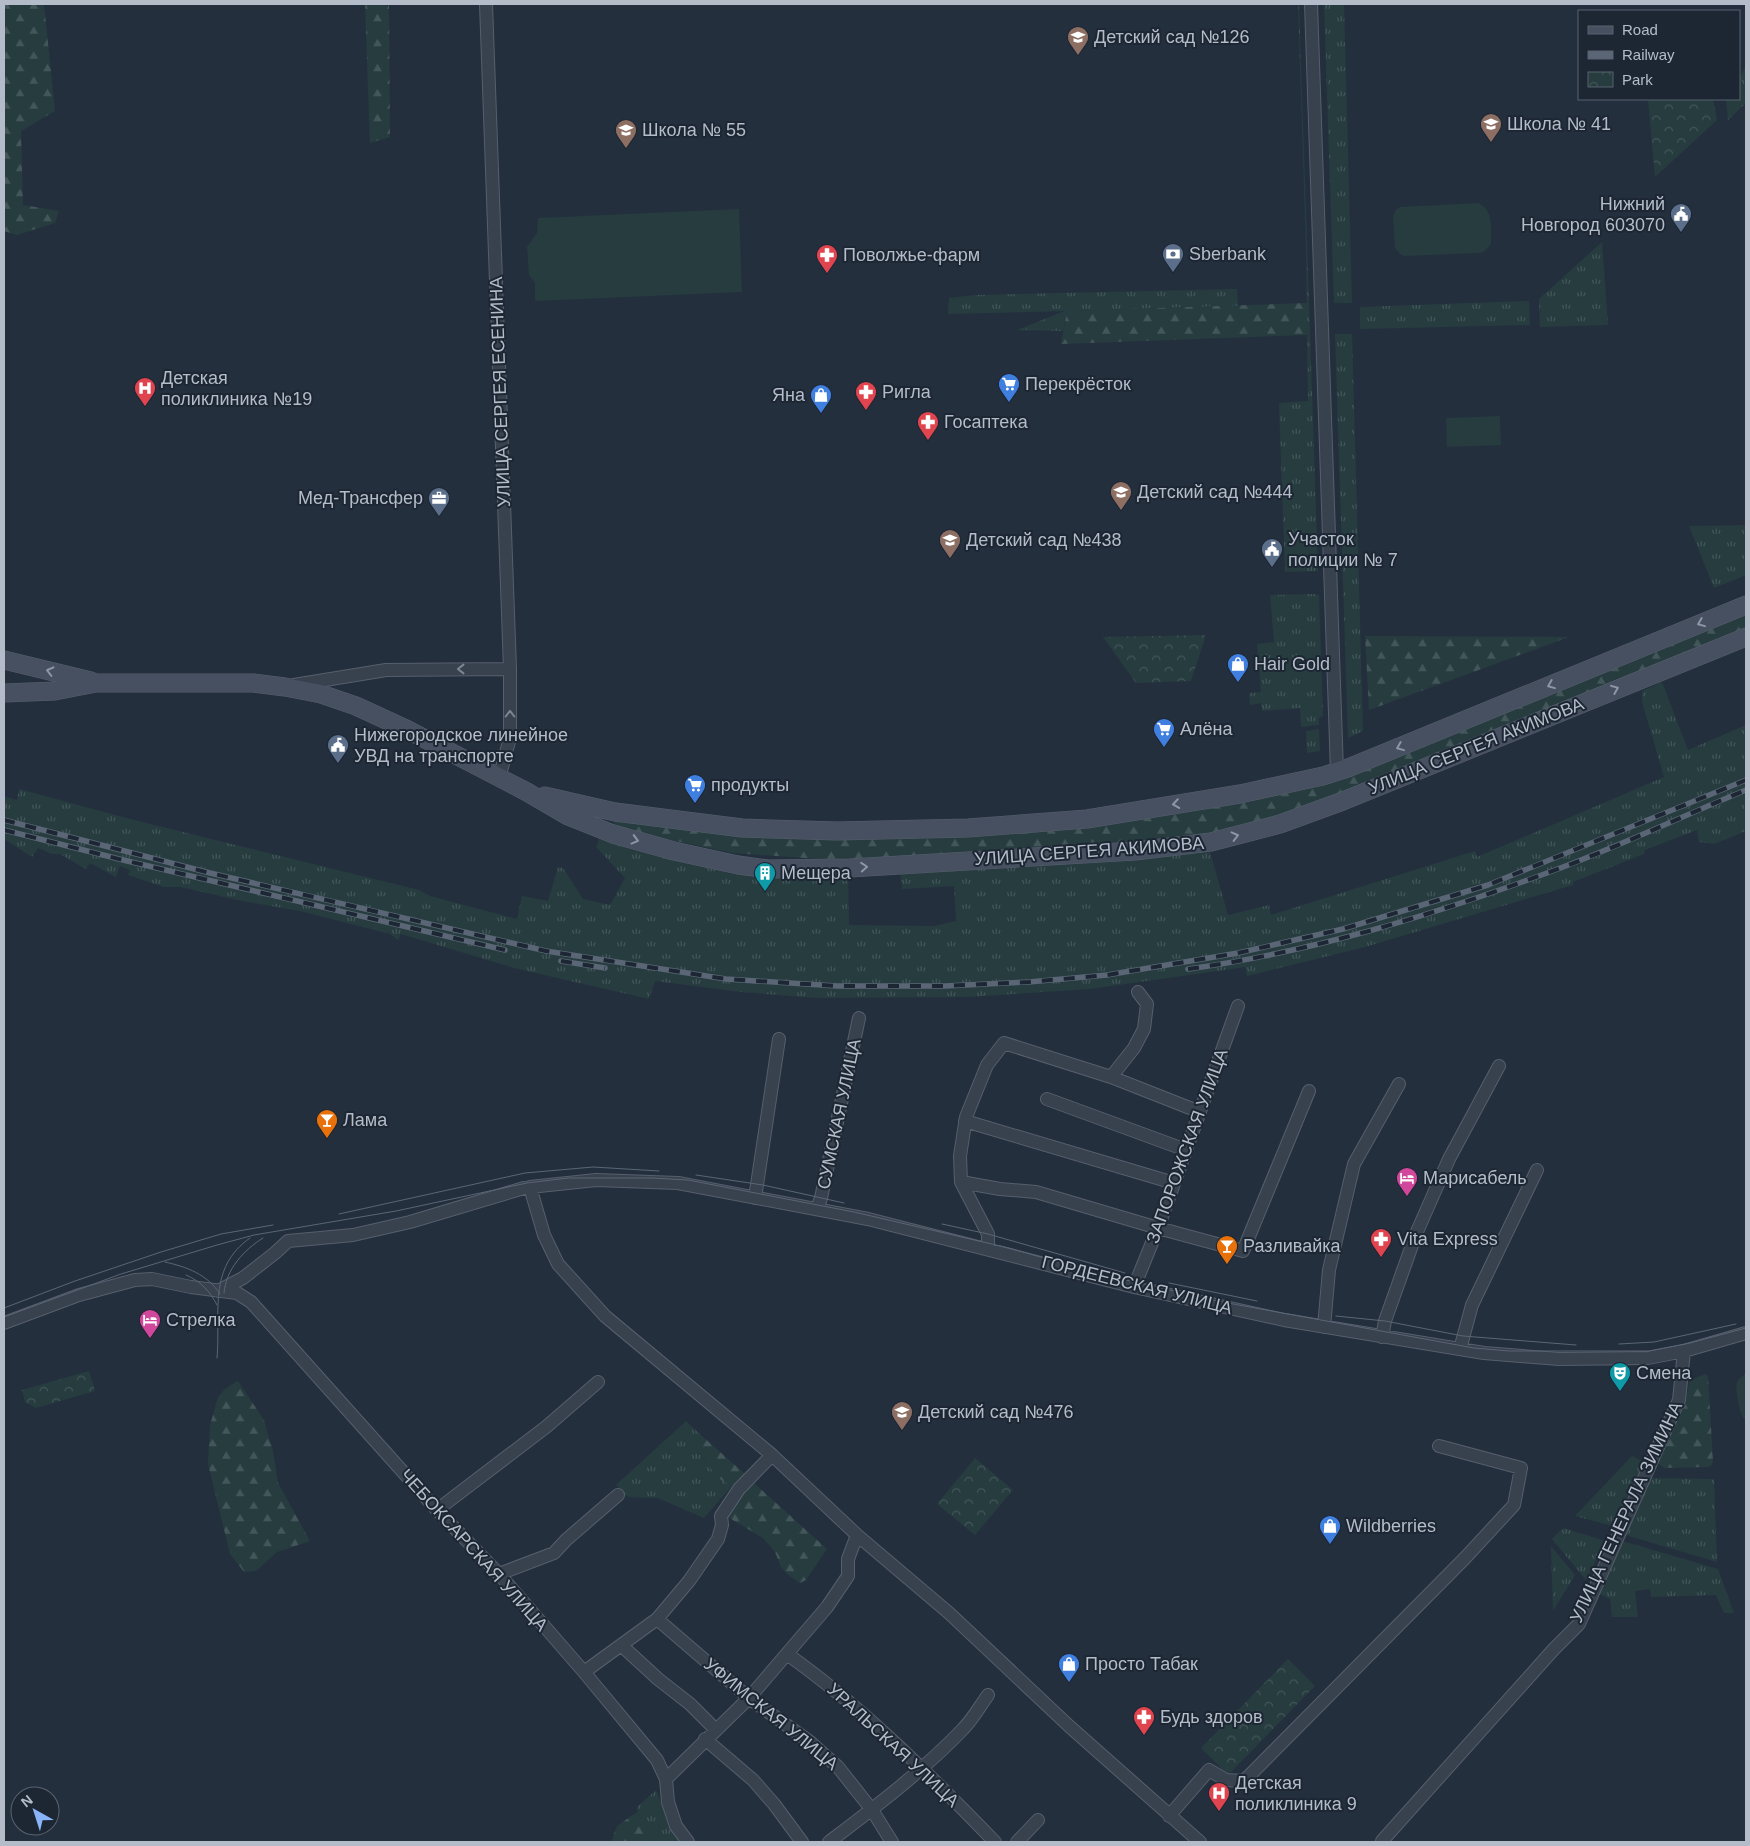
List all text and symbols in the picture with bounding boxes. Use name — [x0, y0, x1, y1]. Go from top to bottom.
legend — [1578, 10, 1740, 100]
text: Road — [1622, 21, 1658, 38]
school or university icon: Детский сад №126 — [1066, 25, 1090, 56]
place label: Детский сад №126 — [1094, 27, 1250, 47]
text: Railway — [1622, 46, 1675, 63]
text: Park — [1622, 71, 1653, 88]
school or university icon: Школа № 41 — [1479, 112, 1503, 143]
place label: Школа № 41 — [1507, 114, 1611, 134]
school or university icon: Школа № 55 — [614, 118, 638, 149]
place label: Школа № 55 — [642, 120, 746, 140]
place label: Нижний Новгород 603070 — [1521, 194, 1665, 235]
public building icon: Нижний Новгород 603070 — [1669, 202, 1693, 233]
bank icon: Sberbank — [1161, 242, 1185, 273]
pharmacy icon: Поволжье-фарм — [815, 243, 839, 274]
place label: Sberbank — [1189, 244, 1267, 264]
place label: Поволжье-фарм — [843, 245, 980, 265]
street label: УЛИЦА СЕРГЕЯ ЕСЕНИНА — [486, 276, 514, 508]
place label: Детская поликлиника №19 — [161, 368, 312, 409]
supermarket icon: Перекрёсток — [997, 372, 1021, 403]
place label: Перекрёсток — [1025, 374, 1131, 394]
hospital icon: Детская поликлиника №19 — [133, 376, 157, 407]
pharmacy icon: Ригла — [854, 380, 878, 411]
place label: Ригла — [882, 382, 932, 402]
shop icon: Яна — [809, 383, 833, 414]
place label: Яна — [772, 385, 806, 405]
pharmacy icon: Госаптека — [916, 410, 940, 441]
place label: Госаптека — [944, 412, 1029, 432]
school or university icon: Детский сад №444 — [1109, 480, 1133, 511]
place label: Детский сад №444 — [1137, 482, 1293, 502]
office icon: Мед-Трансфер — [427, 486, 451, 517]
place label: Мед-Трансфер — [298, 488, 423, 508]
school or university icon: Детский сад №438 — [938, 528, 962, 559]
place label: Участок полиции № 7 — [1288, 529, 1398, 570]
place label: Детский сад №438 — [966, 530, 1122, 550]
public building icon: Участок полиции № 7 — [1260, 537, 1284, 568]
one-way arrow — [1697, 617, 1706, 627]
shop icon: Hair Gold — [1226, 652, 1250, 683]
place label: Hair Gold — [1254, 654, 1330, 674]
one-way arrow — [457, 664, 465, 674]
one-way arrow — [46, 666, 54, 677]
one-way arrow — [1547, 678, 1556, 689]
one-way arrow — [1610, 685, 1619, 696]
street label: УЛИЦА СЕРГЕЯ АКИМОВА — [1365, 694, 1587, 798]
one-way arrow — [505, 709, 515, 717]
supermarket icon: Алёна — [1152, 717, 1176, 748]
place label: Алёна — [1180, 719, 1233, 739]
place label: Нижегородское линейное УВД на транспорте — [354, 725, 568, 766]
public building icon: Нижегородское линейное УВД на транспорте — [326, 733, 350, 764]
one-way arrow — [1396, 740, 1405, 751]
supermarket icon: продукты — [683, 773, 707, 804]
place label: продукты — [711, 775, 789, 795]
one-way arrow — [1172, 798, 1180, 809]
one-way arrow — [1231, 831, 1240, 842]
street label: УЛИЦА СЕРГЕЯ АКИМОВА — [973, 833, 1205, 869]
one-way arrow — [631, 834, 640, 845]
building icon: Мещера — [753, 861, 777, 892]
one-way arrow — [861, 861, 869, 872]
place label: Мещера — [781, 863, 852, 883]
street label: СУМСКАЯ УЛИЦА — [813, 1037, 865, 1191]
street label: ЗАПОРОЖСКАЯ УЛИЦА — [1142, 1046, 1232, 1246]
bar icon: Лама — [315, 1108, 339, 1139]
place label: Лама — [343, 1110, 388, 1130]
hotel icon: Марисабель — [1395, 1166, 1419, 1197]
place label: Марисабель — [1423, 1168, 1527, 1188]
pharmacy icon: Vita Express — [1369, 1227, 1393, 1258]
place label: Vita Express — [1397, 1229, 1498, 1249]
bar icon: Разливайка — [1215, 1234, 1239, 1265]
place label: Разливайка — [1243, 1236, 1342, 1256]
street label: ГОРДЕЕВСКАЯ УЛИЦА — [1040, 1252, 1234, 1318]
hotel icon: Стрелка — [138, 1308, 162, 1339]
place label: Стрелка — [166, 1310, 236, 1330]
theatre icon: Смена — [1608, 1361, 1632, 1392]
place label: Смена — [1636, 1363, 1692, 1383]
street label: УЛИЦА ГЕНЕРАЛА ЗИМИНА — [1566, 1398, 1686, 1626]
school or university icon: Детский сад №476 — [890, 1400, 914, 1431]
place label: Детский сад №476 — [918, 1402, 1074, 1422]
street label: ЧЕБОКСАРСКАЯ УЛИЦА — [396, 1465, 552, 1635]
shop icon: Wildberries — [1318, 1514, 1342, 1545]
place label: Wildberries — [1346, 1516, 1436, 1536]
shop icon: Просто Табак — [1057, 1652, 1081, 1683]
street label: УФИМСКАЯ УЛИЦА — [700, 1654, 842, 1774]
place label: Просто Табак — [1085, 1654, 1198, 1674]
street label: УРАЛЬСКАЯ УЛИЦА — [823, 1679, 963, 1811]
pharmacy icon: Будь здоров — [1132, 1705, 1156, 1736]
place label: Будь здоров — [1160, 1707, 1263, 1727]
place label: Детская поликлиника 9 — [1235, 1773, 1357, 1814]
hospital icon: Детская поликлиника 9 — [1207, 1781, 1231, 1812]
north arrow — [10, 1786, 60, 1836]
text: N — [18, 1791, 36, 1810]

